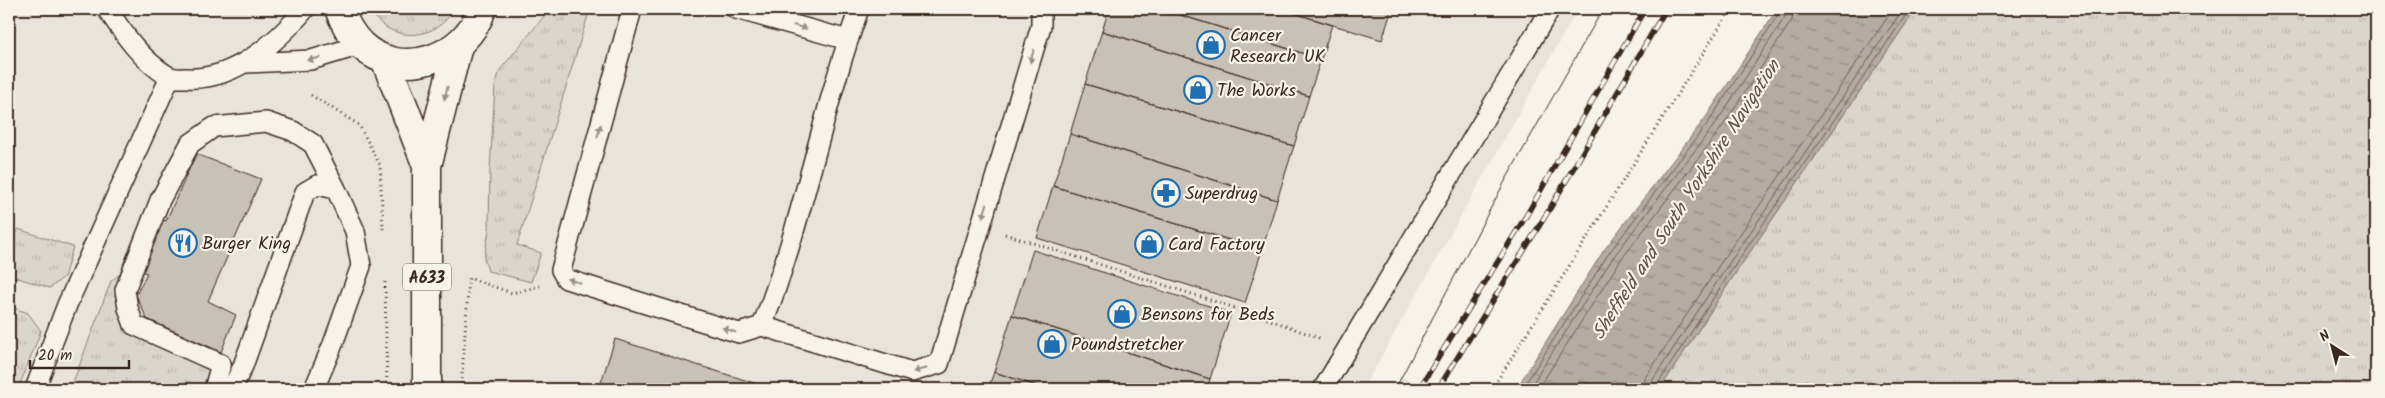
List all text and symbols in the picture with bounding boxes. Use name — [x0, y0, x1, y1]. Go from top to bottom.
place label: Cancer Research UK — [1230, 22, 1325, 72]
one-way arrow — [793, 23, 808, 31]
shop icon: Cancer Research UK — [1196, 30, 1226, 60]
one-way arrow — [1028, 48, 1036, 63]
water label: Sheffield and South Yorkshire Navigation — [1585, 53, 1790, 346]
one-way arrow — [307, 55, 322, 63]
shop icon: The Works — [1183, 75, 1213, 105]
place label: The Works — [1217, 77, 1296, 106]
one-way arrow — [442, 86, 450, 101]
one-way arrow — [595, 124, 603, 139]
pharmacy icon: Superdrug — [1151, 178, 1181, 208]
place label: Superdrug — [1185, 180, 1258, 209]
one-way arrow — [981, 204, 989, 219]
restaurant icon: Burger King — [168, 228, 198, 258]
shop icon: Card Factory — [1134, 229, 1164, 259]
place label: Burger King — [202, 230, 291, 259]
place label: Card Factory — [1168, 231, 1265, 260]
road number: A633 — [403, 264, 451, 290]
one-way arrow — [567, 277, 582, 285]
shop icon: Bensons for Beds — [1107, 299, 1137, 329]
place label: Bensons for Beds — [1141, 301, 1275, 330]
north arrow — [2308, 320, 2358, 370]
text: N — [2315, 325, 2335, 348]
one-way arrow — [722, 326, 737, 333]
shop icon: Poundstretcher — [1037, 329, 1067, 359]
place label: Poundstretcher — [1071, 331, 1185, 360]
scale bar — [30, 338, 129, 370]
text: 20 m — [38, 344, 72, 368]
one-way arrow — [912, 366, 927, 374]

